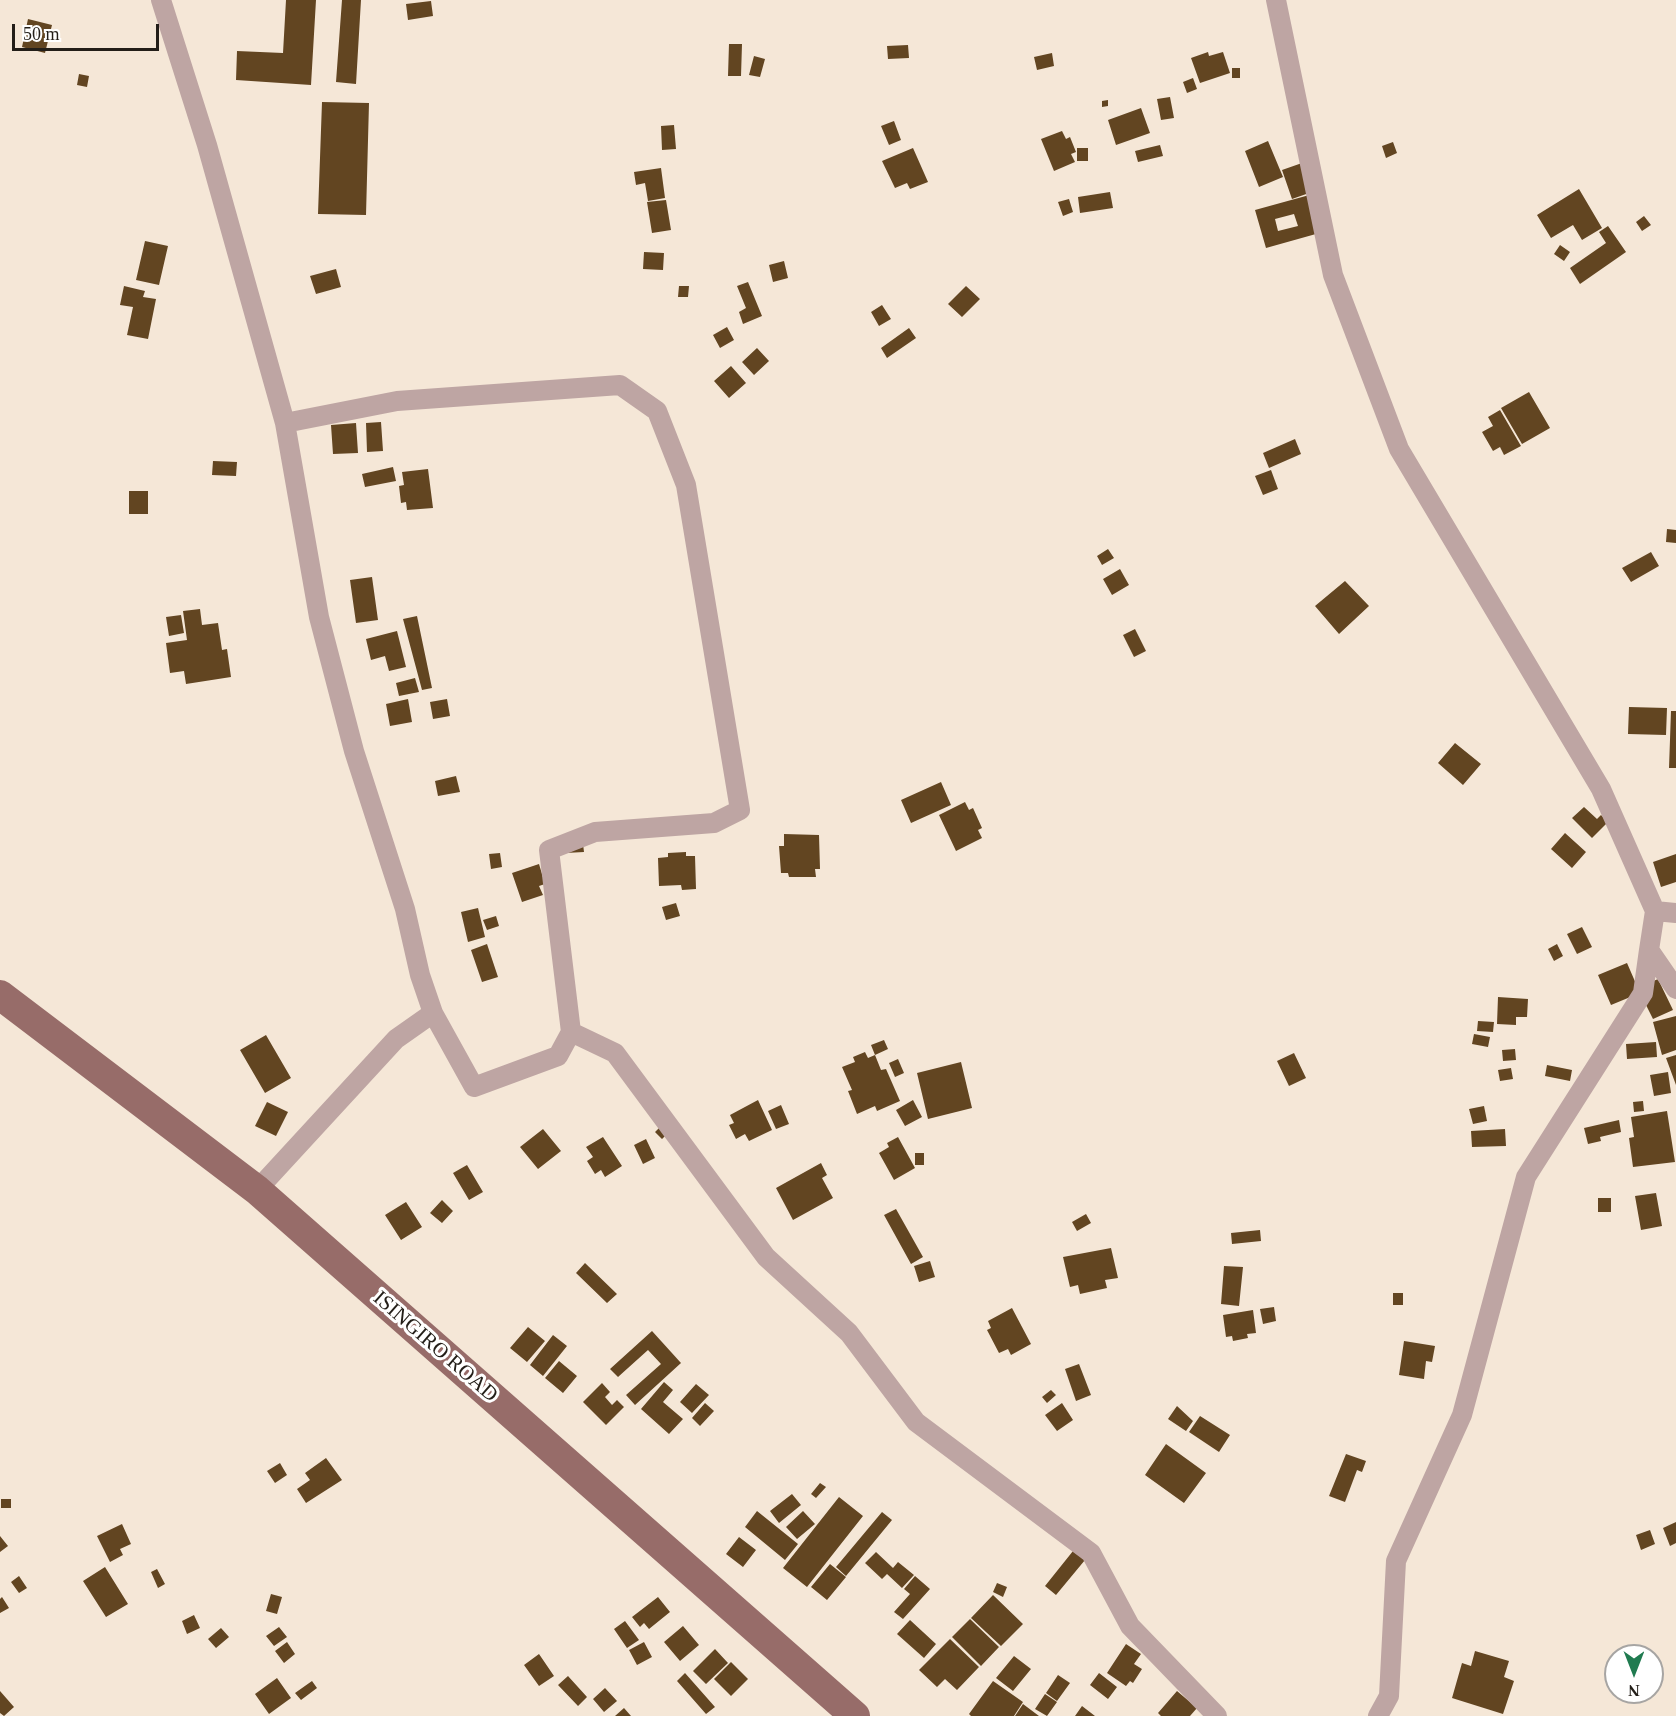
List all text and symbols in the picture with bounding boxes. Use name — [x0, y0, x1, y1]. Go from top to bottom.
scale bar — [15, 12, 162, 50]
text: 50 m — [23, 24, 60, 44]
street label: ISINGIRO ROAD — [368, 1286, 502, 1408]
north arrow — [1604, 1644, 1664, 1704]
text: N — [1628, 1682, 1640, 1699]

